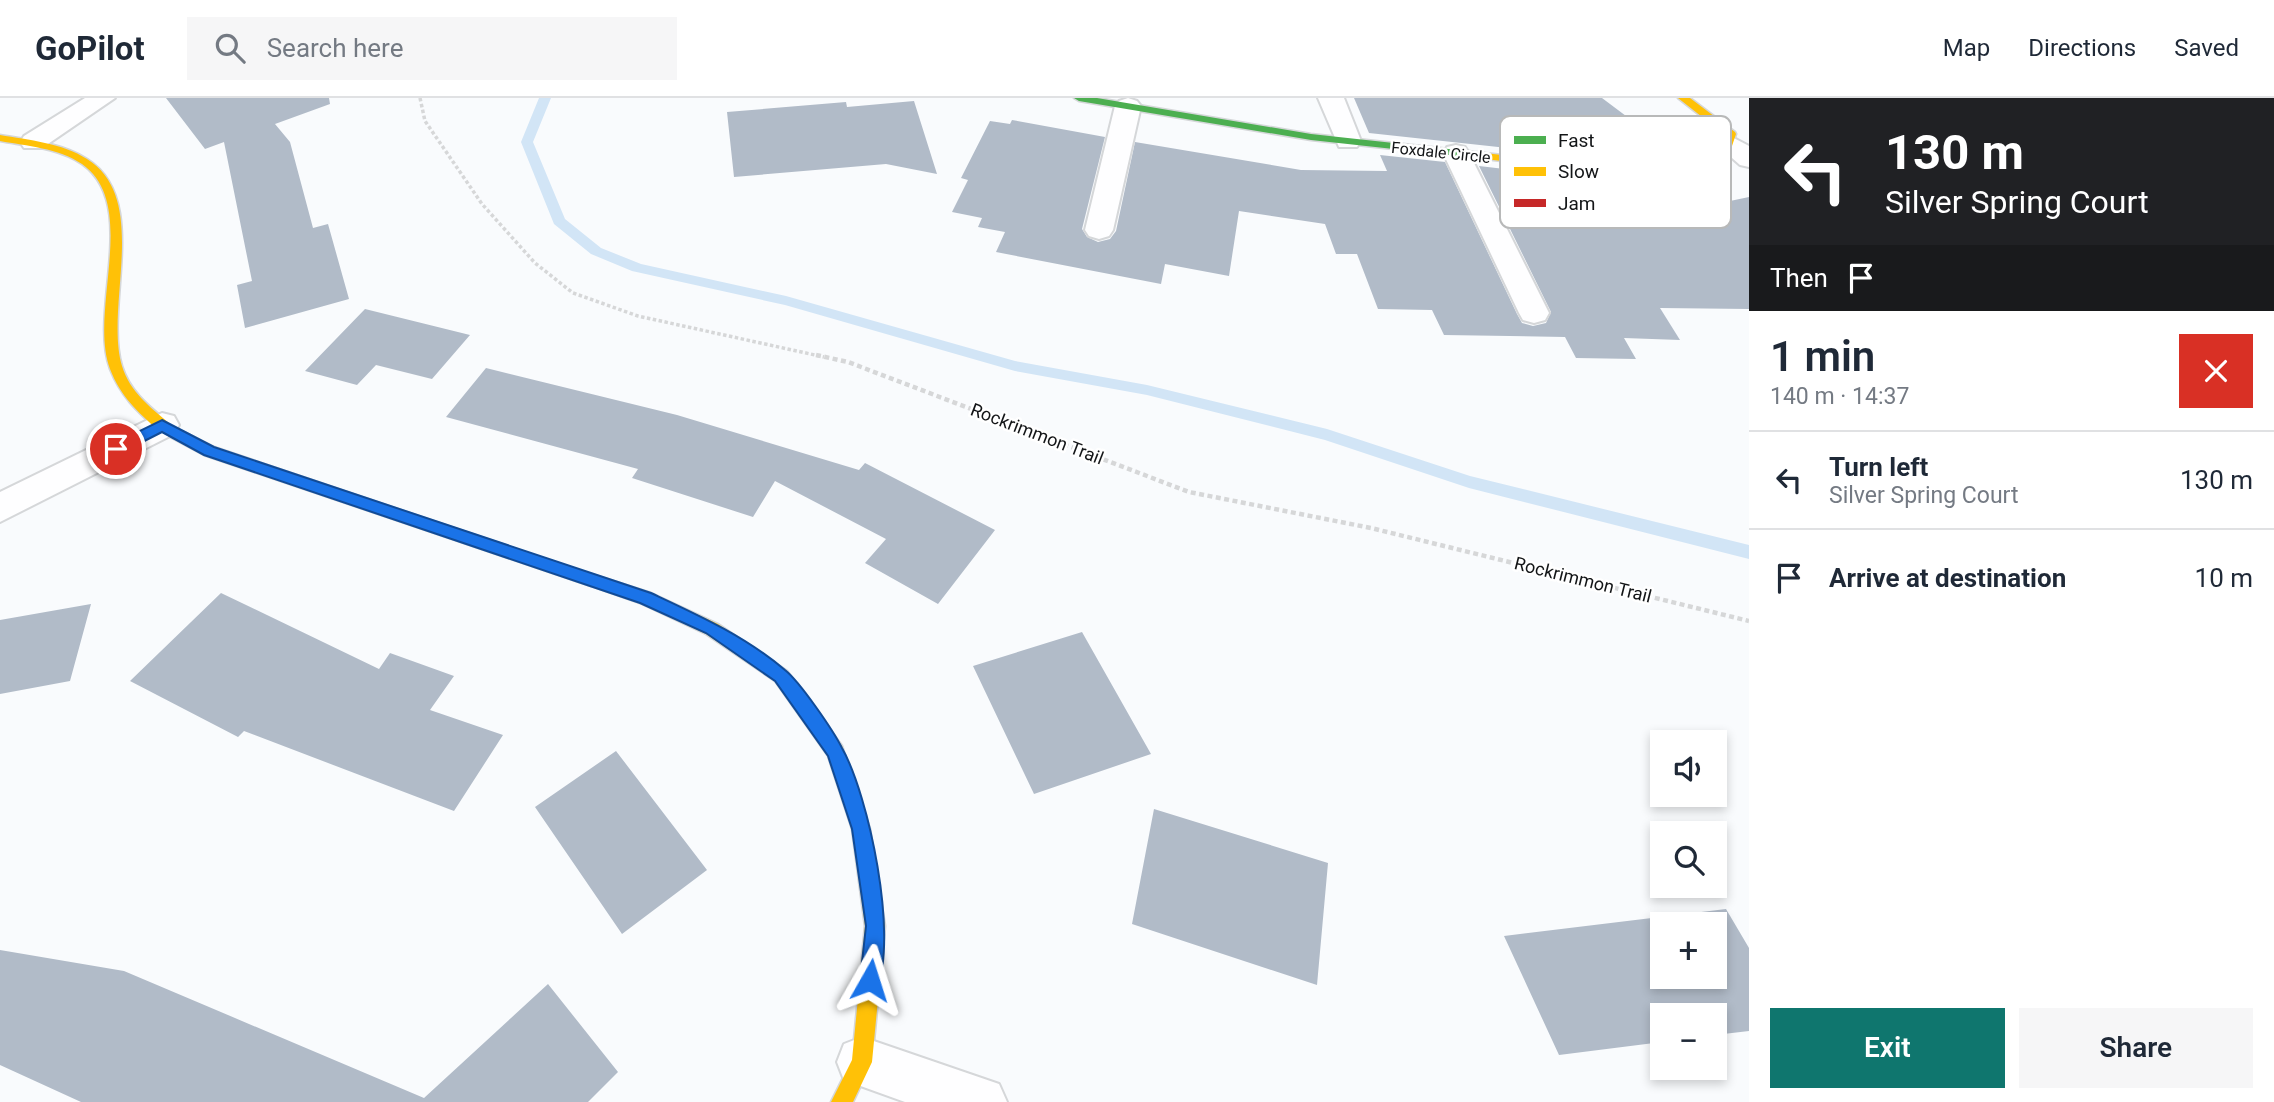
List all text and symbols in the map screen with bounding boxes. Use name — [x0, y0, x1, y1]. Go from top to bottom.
search box — [187, 17, 677, 80]
text: GoPilot — [35, 29, 145, 68]
icon: search — [211, 29, 249, 67]
text: Search here — [267, 33, 403, 63]
text: Map — [1943, 34, 1990, 62]
text: Directions — [2028, 34, 2136, 62]
text: Saved — [2174, 34, 2239, 62]
legend — [1500, 116, 1731, 228]
text: 130 m — [1885, 124, 2024, 181]
icon: left — [1770, 126, 1861, 217]
text: Fast — [1558, 129, 1595, 152]
street label: Foxdale Circle — [1390, 138, 1492, 167]
text: Slow — [1558, 160, 1599, 183]
text: Silver Spring Court — [1885, 183, 2149, 221]
text: Jam — [1558, 192, 1595, 215]
icon: arrive — [1842, 259, 1880, 297]
text: Then — [1770, 263, 1828, 293]
text: 1 min — [1770, 332, 1875, 381]
button: close — [2179, 334, 2253, 408]
text: 140 m · 14:37 — [1770, 383, 1909, 410]
street label: Rockrimmon Trail — [968, 399, 1107, 469]
pin — [86, 419, 146, 479]
icon: arrive — [97, 430, 135, 468]
text: Turn left — [1829, 452, 1928, 482]
icon: left — [1770, 461, 1808, 499]
text: 130 m — [2180, 465, 2253, 495]
text: Silver Spring Court — [1829, 482, 2018, 509]
street label: Rockrimmon Trail — [1512, 552, 1654, 607]
icon: arrive — [1770, 559, 1808, 597]
text: Arrive at destination — [1829, 563, 2066, 593]
text: 10 m — [2195, 563, 2253, 593]
map controls — [1650, 730, 1727, 1080]
button: sound — [1650, 730, 1727, 807]
button: search — [1650, 821, 1727, 898]
button: + — [1650, 912, 1727, 989]
position arrow — [833, 943, 907, 1017]
button: − — [1650, 1003, 1727, 1080]
button: Exit — [1770, 1008, 2005, 1088]
button: Share — [2019, 1008, 2253, 1088]

